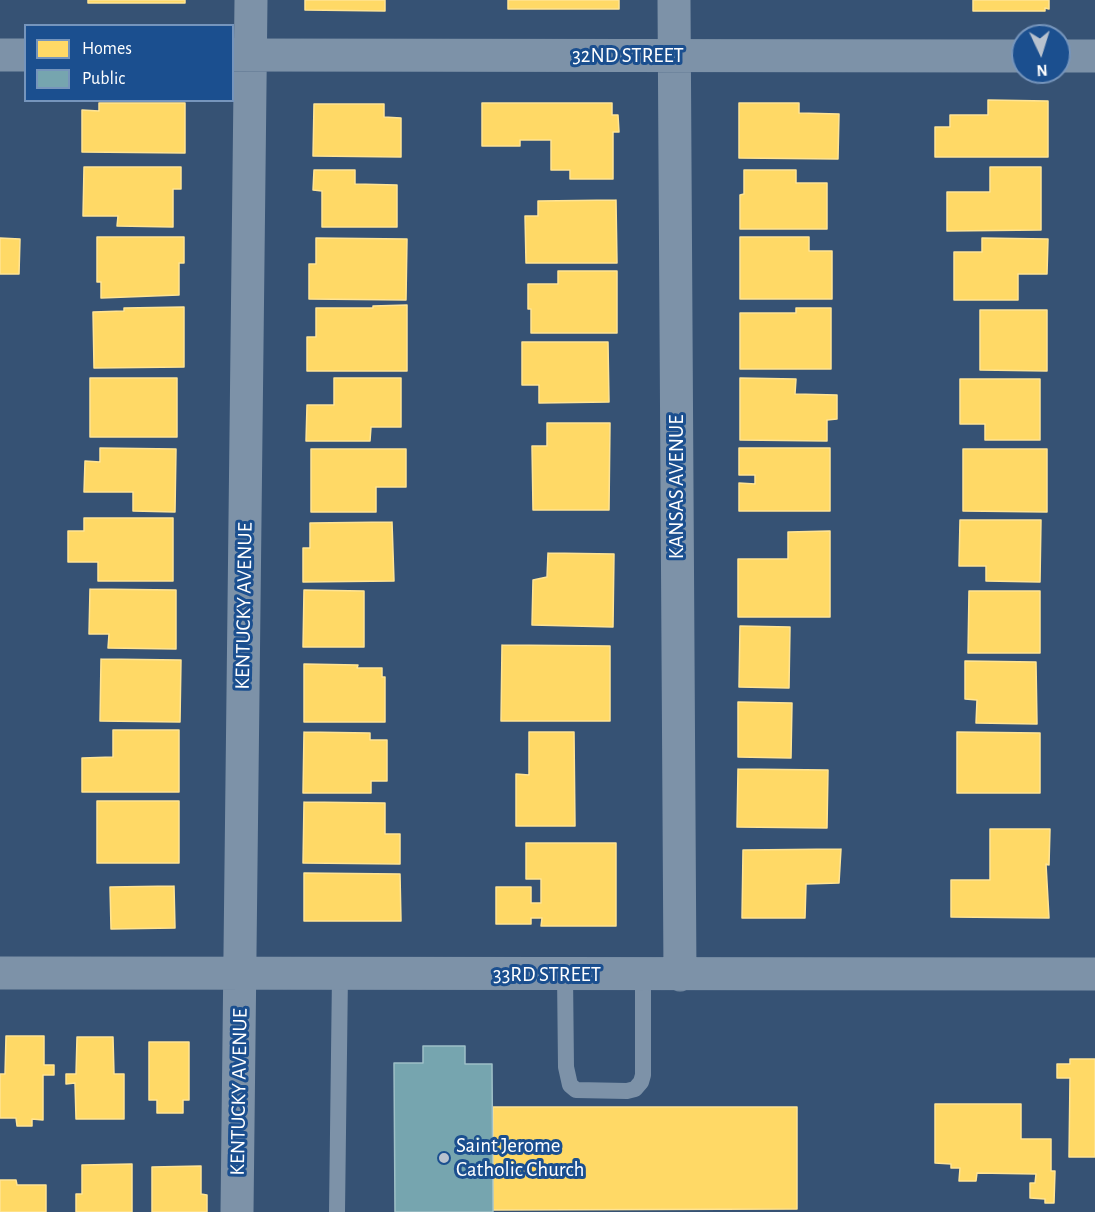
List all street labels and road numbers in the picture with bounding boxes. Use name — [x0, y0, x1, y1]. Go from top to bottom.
street label: 32ND STREET — [572, 43, 684, 69]
street label: KANSAS AVENUE — [664, 415, 690, 559]
street label: KENTUCKY AVENUE — [230, 522, 258, 690]
street label: 33RD STREET — [493, 962, 601, 988]
street label: KENTUCKY AVENUE — [225, 1008, 253, 1176]

